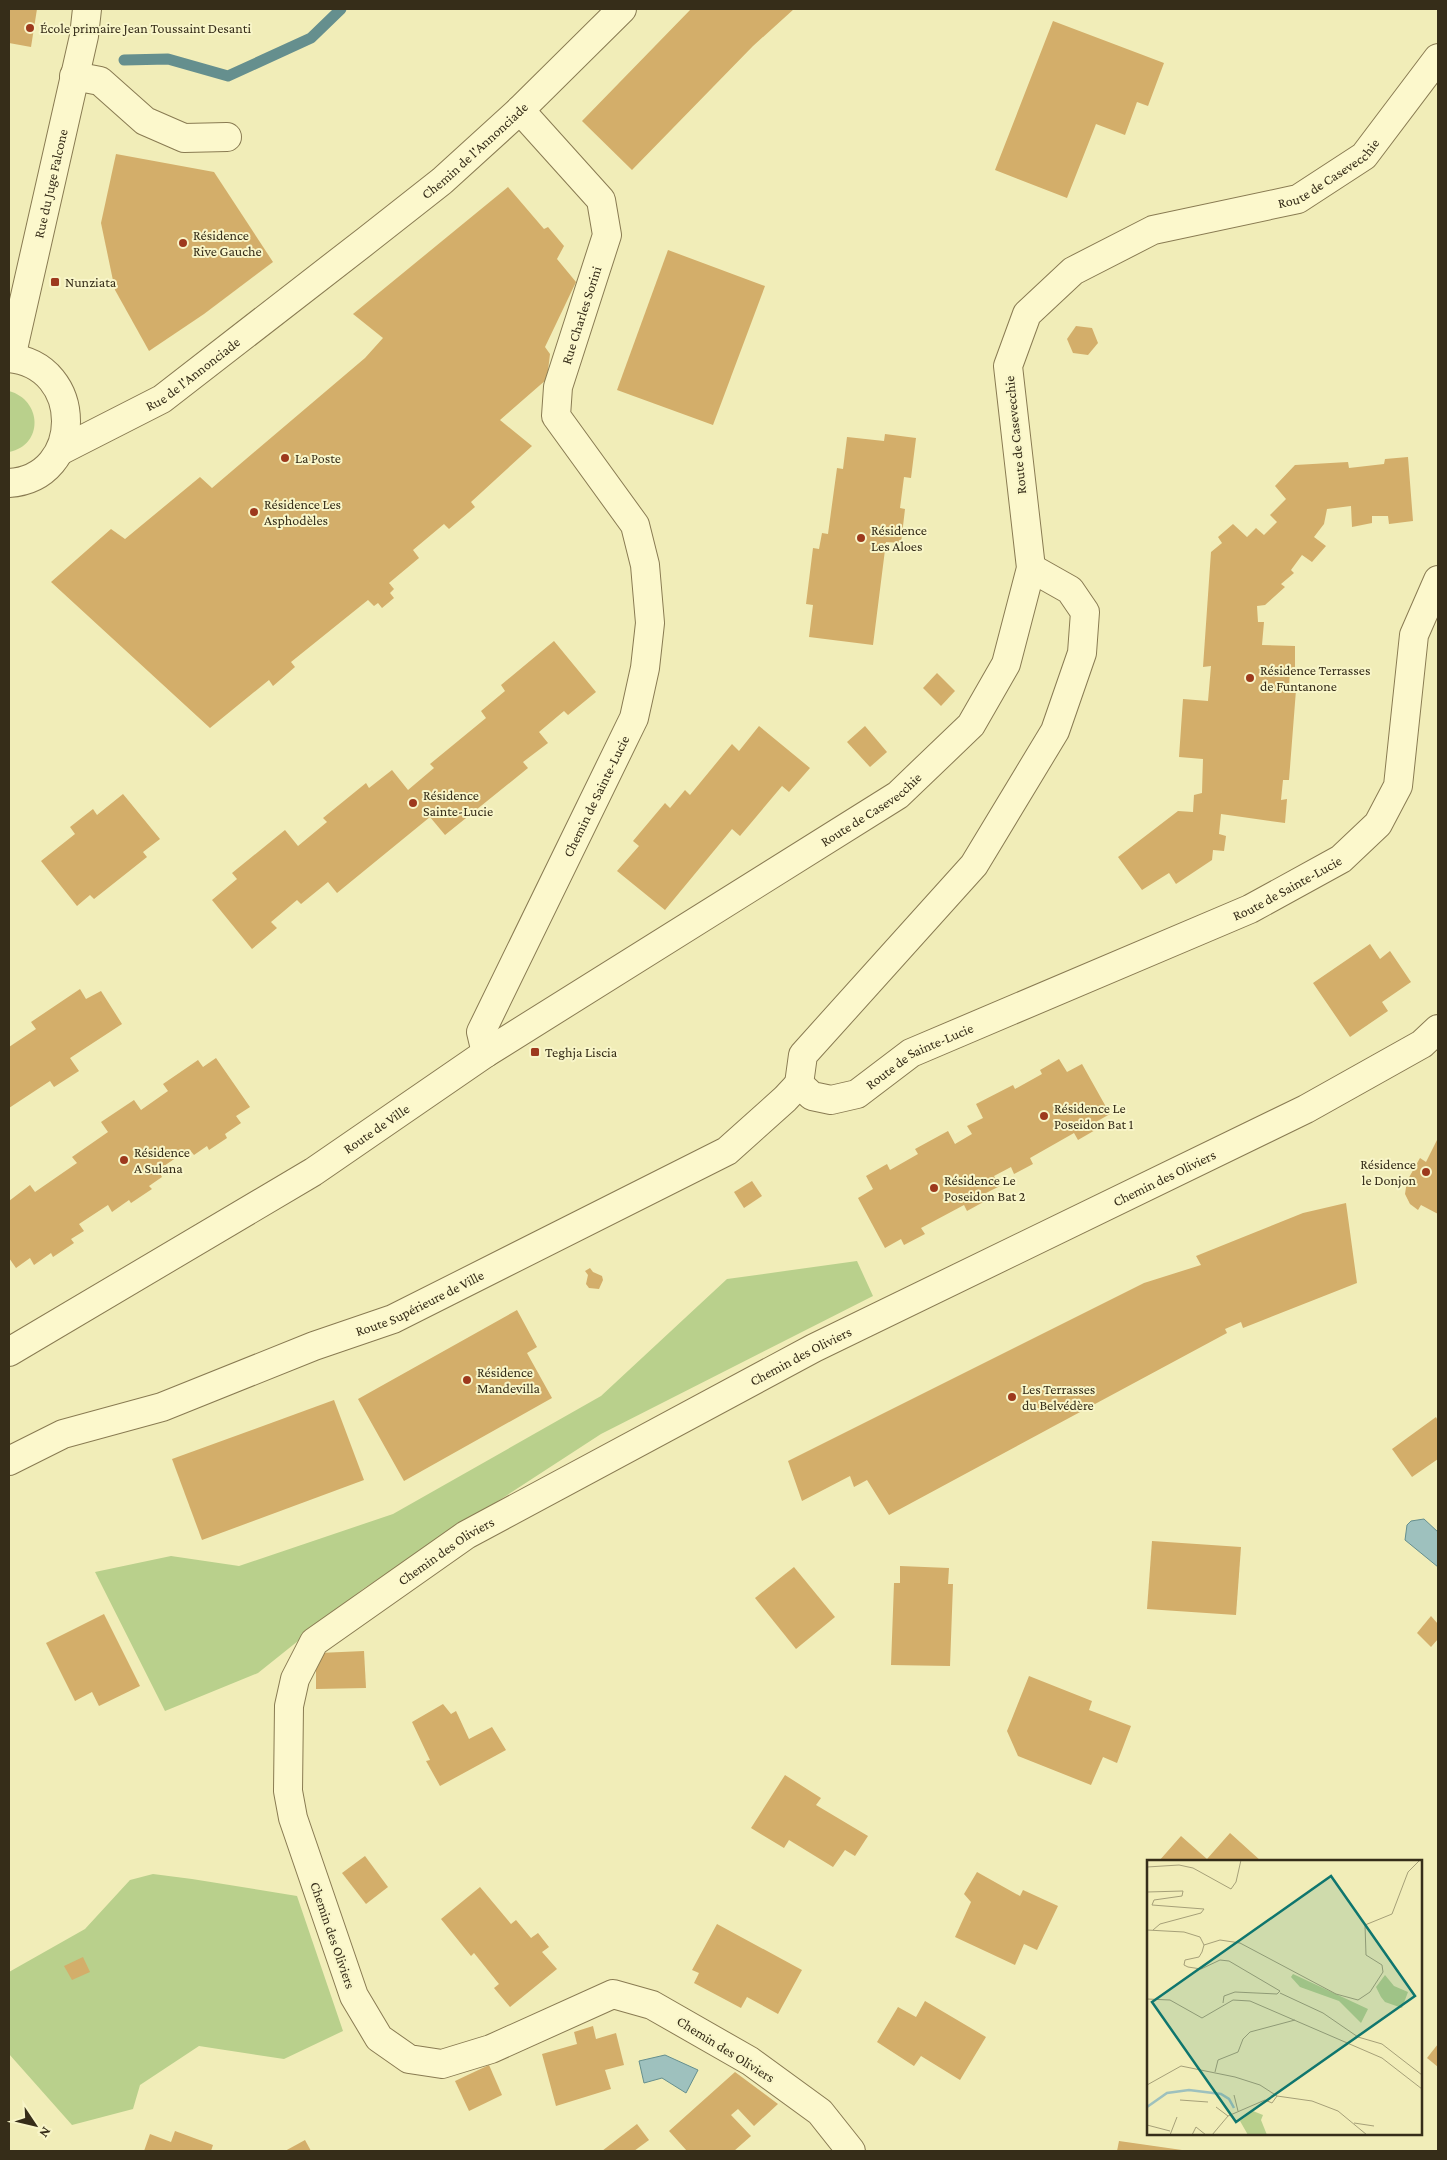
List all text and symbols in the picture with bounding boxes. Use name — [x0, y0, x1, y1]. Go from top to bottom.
place label: École primaire Jean Toussaint Desanti — [40, 20, 251, 36]
marker: École primaire Jean Toussaint Desanti — [24, 22, 36, 34]
street label: Chemin de l'Annonciade — [418, 99, 531, 202]
street label: Rue du Juge Falcone — [30, 127, 71, 240]
street label: Route de Casevecchie — [1276, 135, 1382, 211]
place label: Résidence Rive Gauche — [193, 227, 262, 259]
marker: Résidence Rive Gauche — [177, 237, 189, 249]
street label: Rue Charles Sorini — [558, 264, 605, 366]
place label: Nunziata — [65, 274, 117, 290]
marker: Nunziata — [49, 276, 61, 288]
street label: Rue de l'Annonciade — [143, 334, 243, 414]
street label: Route de Casevecchie — [1001, 375, 1029, 495]
place label: La Poste — [295, 450, 341, 466]
marker: La Poste — [279, 452, 291, 464]
place label: Résidence Les Asphodèles — [264, 496, 341, 528]
marker: Résidence Les Asphodèles — [248, 506, 260, 518]
place label: Résidence Les Aloes — [871, 522, 927, 554]
marker: Résidence Les Aloes — [855, 532, 867, 544]
place label: Résidence Terrasses de Funtanone — [1260, 662, 1370, 694]
marker: Résidence Terrasses de Funtanone — [1244, 672, 1256, 684]
street label: Chemin de Sainte-Lucie — [560, 733, 632, 860]
street label: Route de Casevecchie — [818, 769, 925, 850]
place label: Résidence Sainte-Lucie — [423, 787, 493, 819]
marker: Résidence Sainte-Lucie — [407, 797, 419, 809]
street label: Route de Sainte-Lucie — [1230, 852, 1344, 924]
street label: Route de Sainte-Lucie — [862, 1020, 976, 1093]
place label: Teghja Liscia — [545, 1044, 618, 1061]
marker: Teghja Liscia — [529, 1046, 541, 1058]
street label: Route de Ville — [340, 1100, 412, 1157]
place label: Résidence Le Poseidon Bat 1 — [1054, 1100, 1134, 1132]
marker: Résidence Le Poseidon Bat 1 — [1038, 1110, 1050, 1122]
place label: Résidence A Sulana — [134, 1144, 190, 1176]
street label: Chemin des Oliviers — [1110, 1146, 1218, 1210]
marker: Résidence A Sulana — [118, 1154, 130, 1166]
place label: Résidence le Donjon — [1360, 1156, 1416, 1189]
marker: Résidence le Donjon — [1420, 1166, 1432, 1178]
place label: Résidence Le Poseidon Bat 2 — [944, 1172, 1026, 1204]
marker: Résidence Le Poseidon Bat 2 — [928, 1182, 940, 1194]
street label: Route Supérieure de Ville — [353, 1267, 486, 1339]
street label: Chemin des Oliviers — [747, 1323, 854, 1389]
place label: Résidence Mandevilla — [477, 1364, 541, 1396]
marker: Résidence Mandevilla — [461, 1374, 473, 1386]
place label: Les Terrasses du Belvédère — [1022, 1381, 1095, 1413]
marker: Les Terrasses du Belvédère — [1006, 1391, 1018, 1403]
street label: Chemin des Oliviers — [395, 1513, 497, 1589]
inset map — [1147, 1860, 1422, 2135]
street label: Chemin des Oliviers — [307, 1879, 359, 1991]
street label: Chemin des Oliviers — [674, 2013, 778, 2085]
north arrow — [10, 2100, 60, 2150]
text: N — [36, 2124, 55, 2141]

